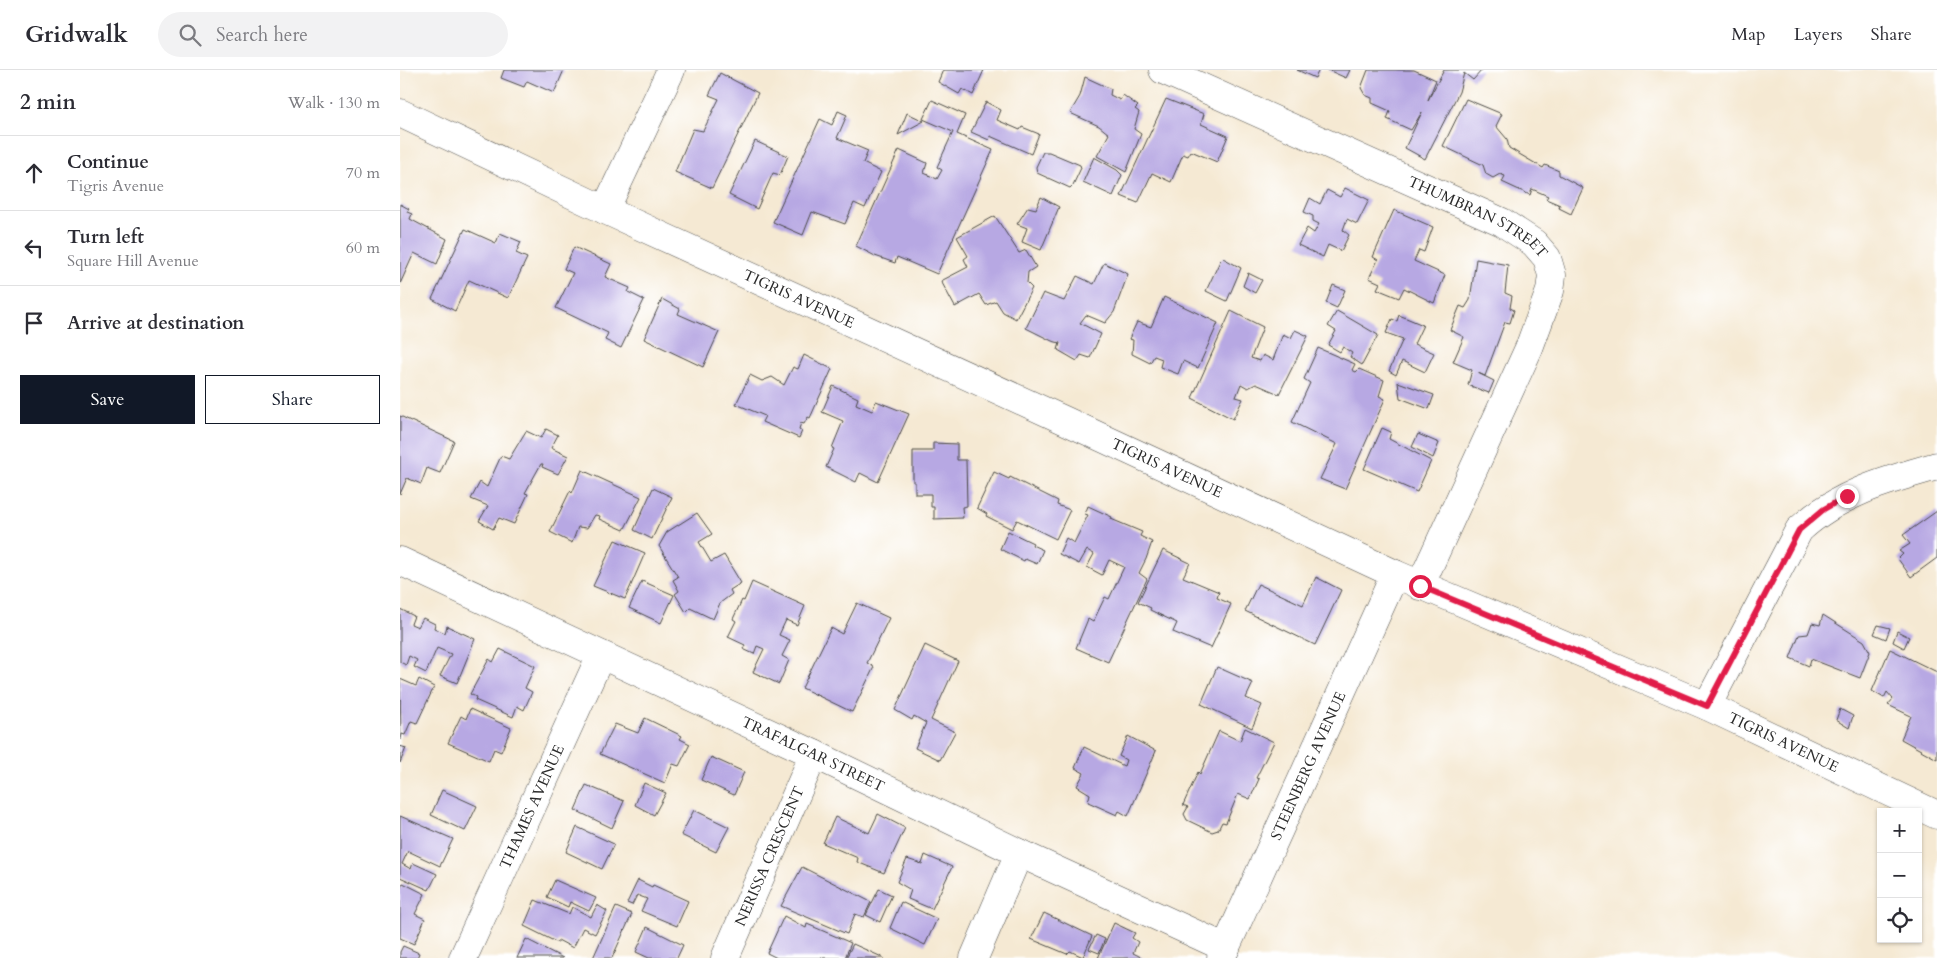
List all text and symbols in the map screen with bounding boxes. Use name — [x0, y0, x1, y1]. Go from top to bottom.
search box — [158, 12, 508, 57]
text: Gridwalk — [25, 18, 128, 51]
icon: search — [176, 21, 204, 49]
text: Search here — [216, 22, 308, 48]
text: Map — [1731, 22, 1766, 47]
text: Layers — [1794, 22, 1843, 47]
text: Share — [1871, 22, 1912, 47]
text: 2 min — [20, 88, 76, 117]
text: Walk · 130 m — [288, 92, 380, 114]
text: Continue — [67, 149, 149, 175]
icon: ahead — [20, 159, 48, 187]
text: 70 m — [346, 162, 380, 184]
street label: THUMBRAN STREET — [1405, 171, 1552, 262]
text: Tigris Avenue — [67, 175, 164, 197]
text: Turn left — [67, 224, 144, 250]
icon: left — [20, 234, 48, 262]
text: 60 m — [346, 237, 380, 259]
text: Square Hill Avenue — [67, 250, 199, 272]
street label: TIGRIS AVENUE — [740, 265, 858, 333]
icon: arrive — [20, 309, 48, 337]
text: Arrive at destination — [67, 310, 244, 336]
button: Save — [20, 375, 195, 424]
button: Share — [205, 375, 380, 424]
street label: TIGRIS AVENUE — [1108, 433, 1226, 502]
route end — [1836, 485, 1859, 508]
route start — [1409, 575, 1432, 598]
street label: STEENBERG AVENUE — [1266, 688, 1350, 843]
street label: TIGRIS AVENUE — [1725, 707, 1842, 777]
street label: TRAFALGAR STREET — [738, 712, 888, 797]
street label: THAMES AVENUE — [495, 742, 569, 872]
street label: NERISSA CRESCENT — [730, 783, 809, 929]
map controls — [1877, 808, 1922, 943]
button: + — [1877, 808, 1922, 853]
button: − — [1877, 853, 1922, 898]
button: locate — [1877, 898, 1922, 943]

